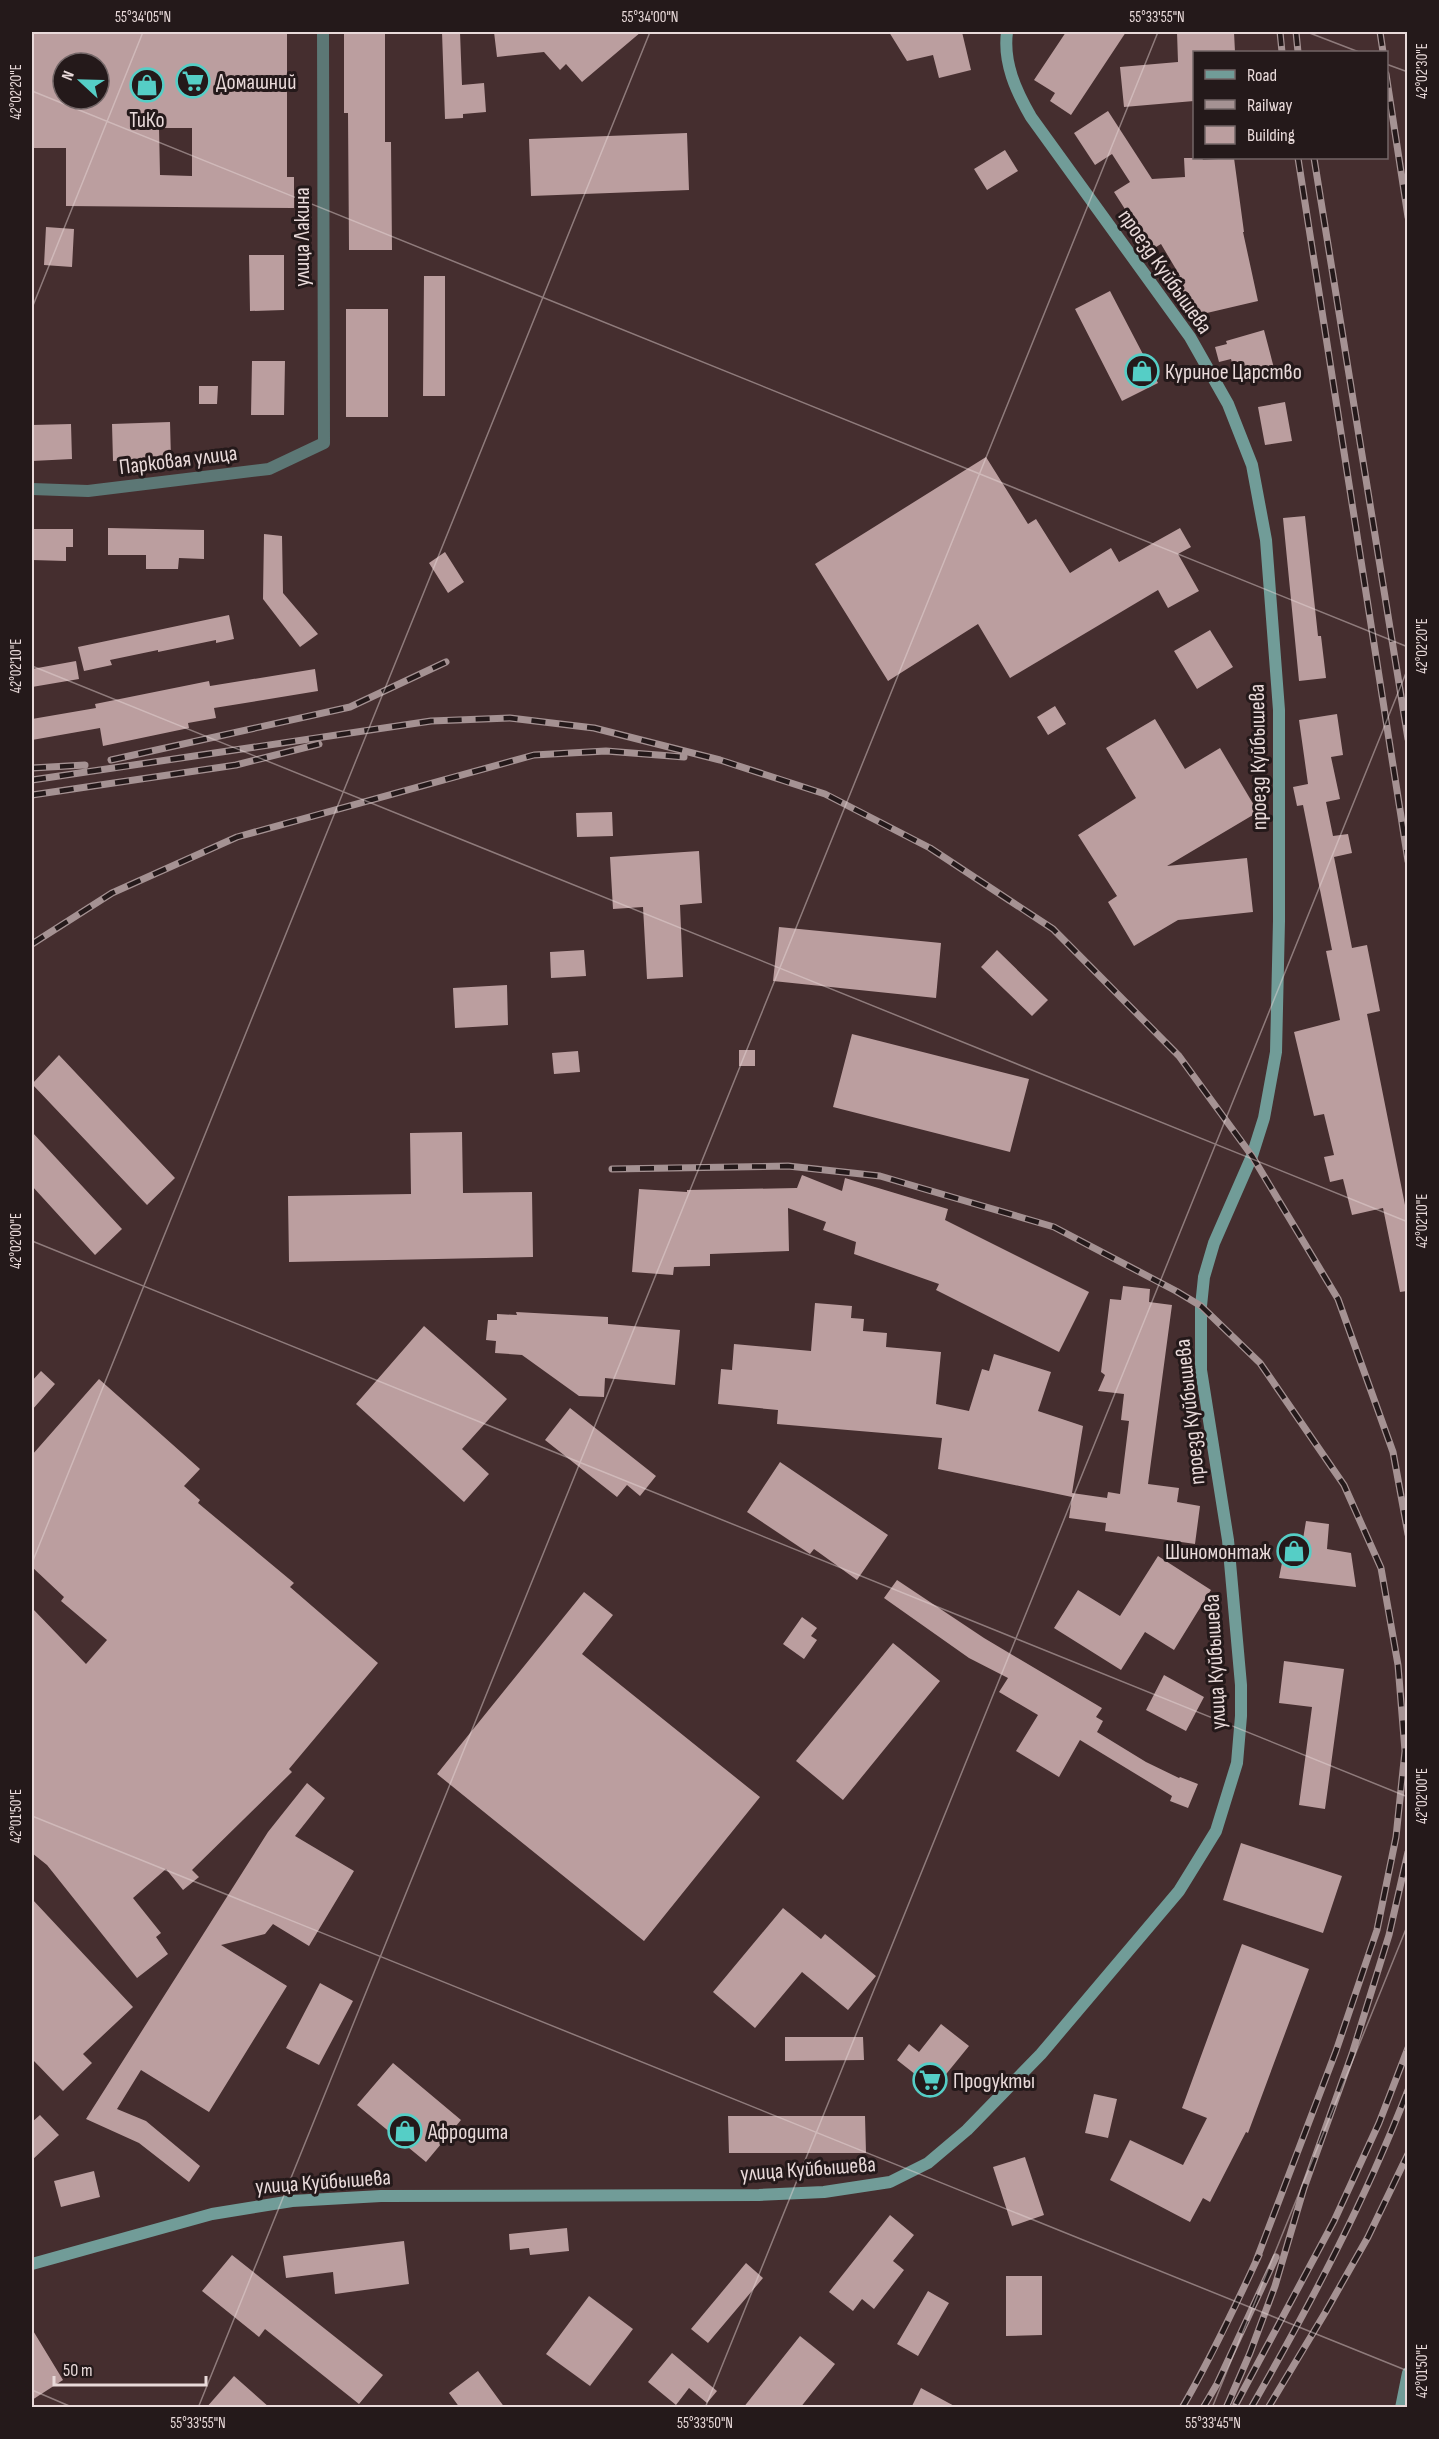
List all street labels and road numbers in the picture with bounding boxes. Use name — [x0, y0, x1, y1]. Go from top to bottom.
street label: улица Лакина — [289, 187, 316, 287]
street label: проезд Куйбышева — [1112, 204, 1218, 340]
street label: Парковая улица — [118, 440, 239, 481]
street label: проезд Куйбышева — [1244, 684, 1273, 830]
street label: проезд Куйбышева — [1169, 1338, 1212, 1486]
street label: улица Куйбышева — [1198, 1593, 1233, 1730]
street label: улица Куйбышева — [739, 2151, 877, 2188]
street label: улица Куйбышева — [254, 2164, 392, 2201]

